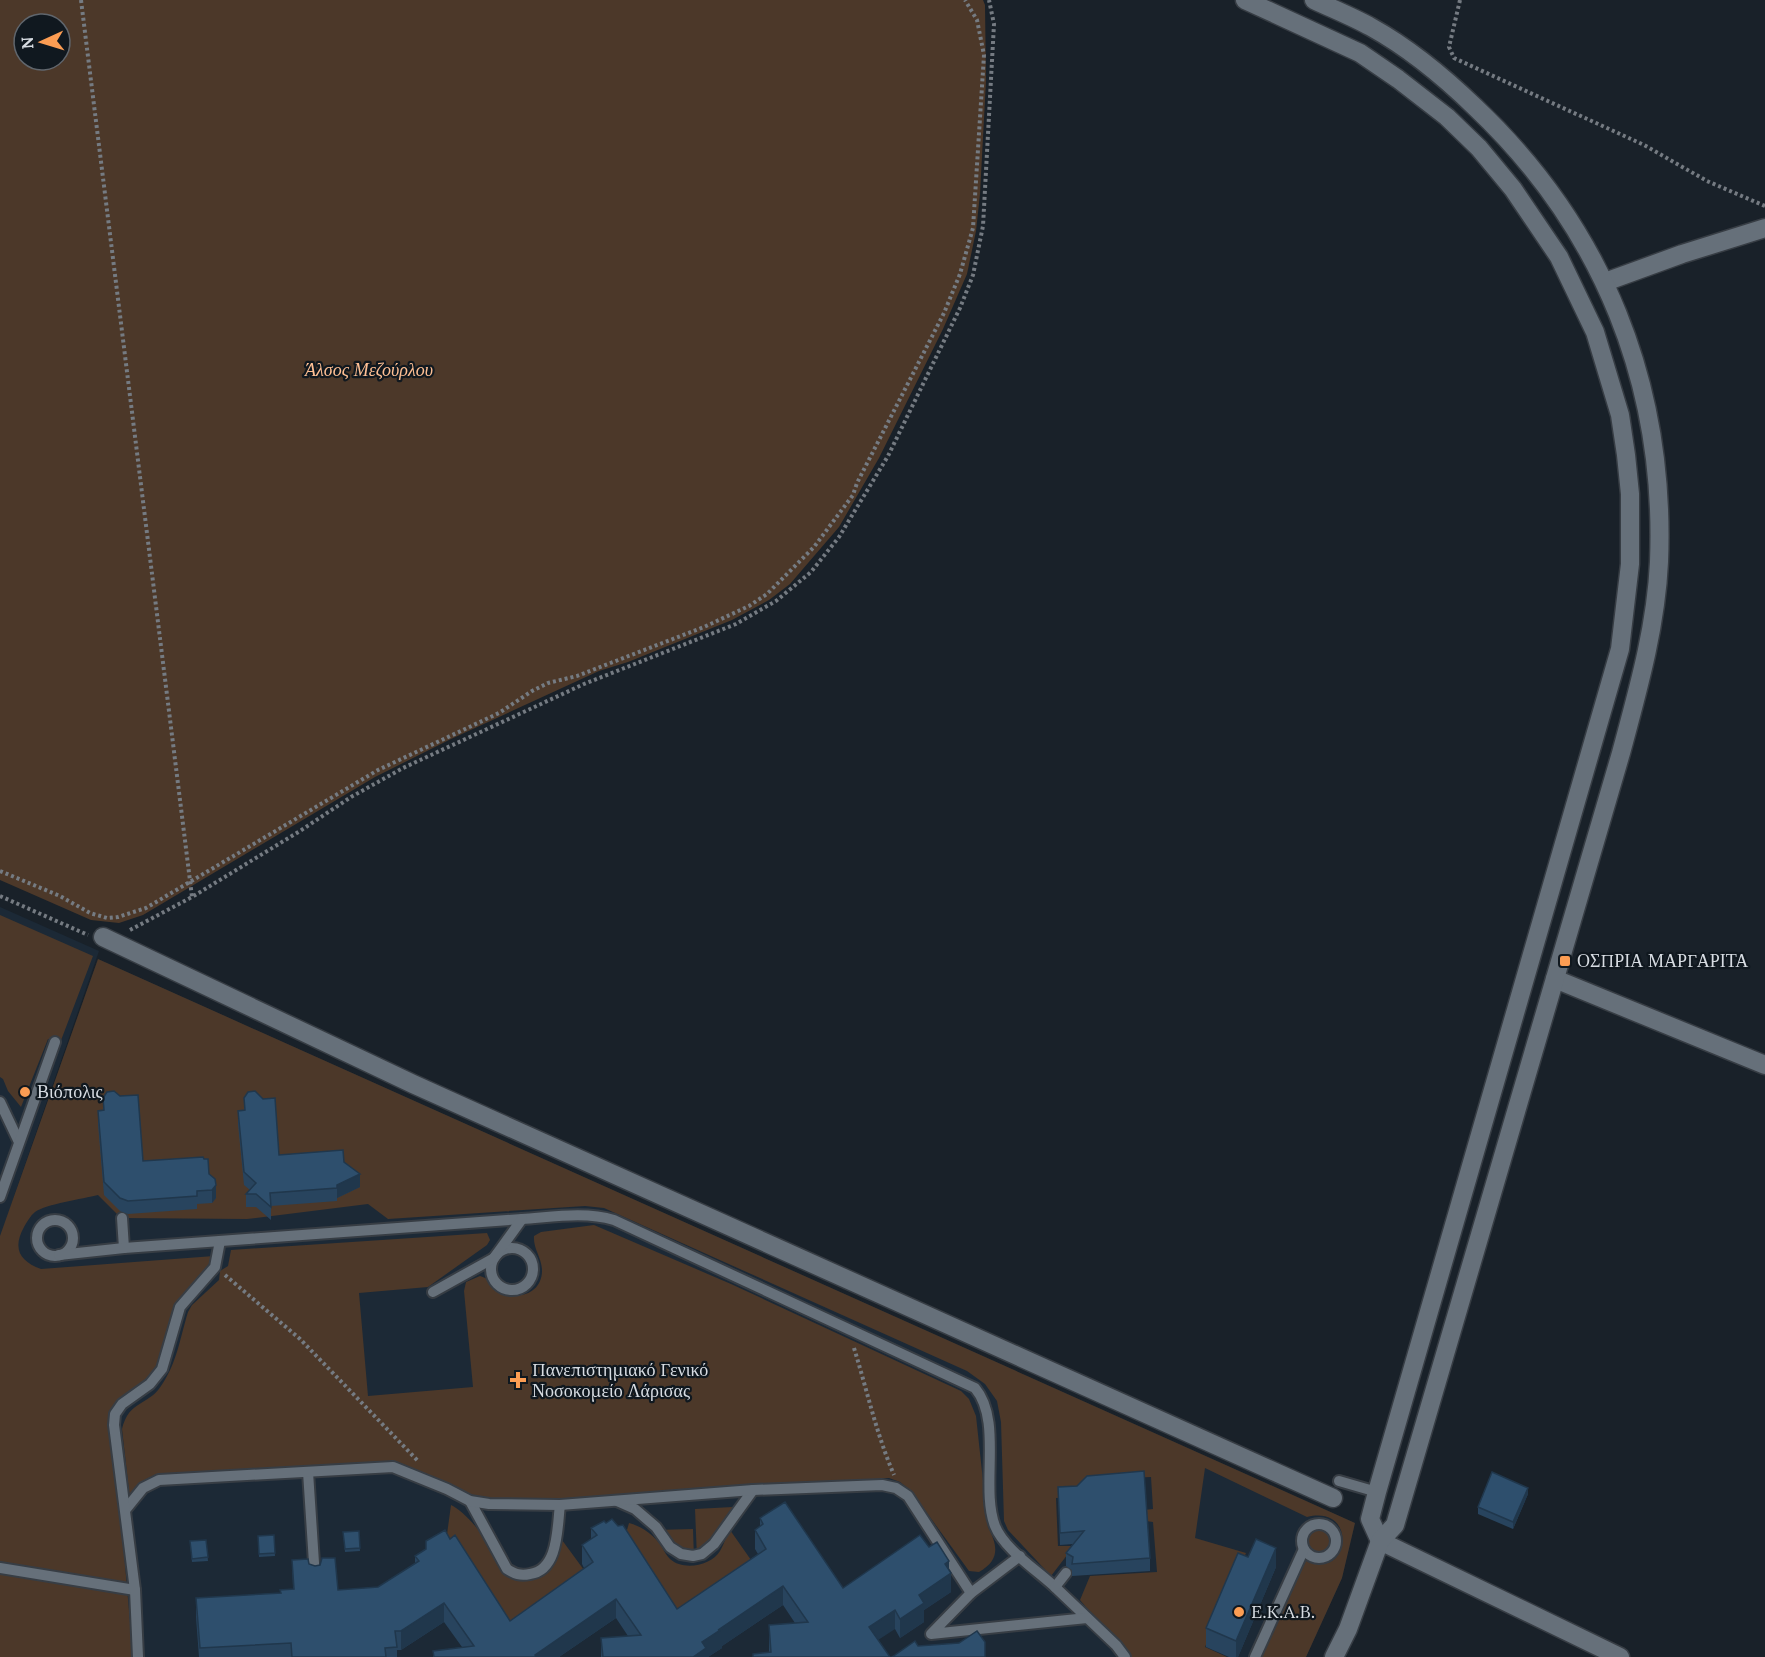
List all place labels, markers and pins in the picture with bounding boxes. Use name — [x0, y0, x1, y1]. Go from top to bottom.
place label: ΟΣΠΡΙΑ ΜΑΡΓΑΡΙΤΑ — [1577, 949, 1748, 972]
marker: ΟΣΠΡΙΑ ΜΑΡΓΑΡΙΤΑ — [1558, 954, 1572, 968]
place label: Βιόπολις — [37, 1080, 103, 1103]
marker: Βιόπολις — [18, 1085, 32, 1099]
place label: Πανεπιστημιακό Γενικό Νοσοκομείο Λάρισας — [532, 1358, 708, 1402]
marker: Πανεπιστημιακό Γενικό Νοσοκομείο Λάρισας — [509, 1371, 527, 1389]
place label: E.K.A.B. — [1251, 1600, 1315, 1623]
marker: E.K.A.B. — [1232, 1605, 1246, 1619]

